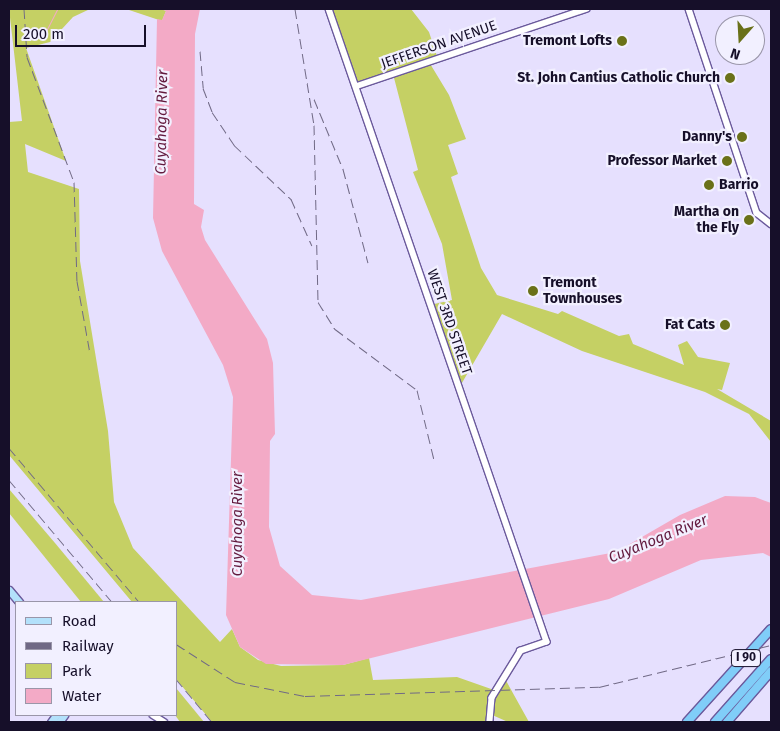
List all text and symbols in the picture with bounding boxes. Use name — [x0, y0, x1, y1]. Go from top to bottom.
scale bar — [18, 15, 149, 47]
north arrow — [715, 15, 765, 65]
street label: JEFFERSON AVENUE — [379, 17, 499, 73]
text: 200 m — [23, 25, 64, 43]
place label: Tremont Lofts — [523, 33, 612, 49]
marker: Tremont Lofts — [616, 35, 628, 47]
text: N — [728, 44, 742, 63]
water label: Cuyahoga River — [152, 69, 172, 175]
place label: St. John Cantius Catholic Church — [517, 70, 720, 86]
marker: St. John Cantius Catholic Church — [724, 72, 736, 84]
place label: Danny's — [682, 129, 732, 145]
marker: Danny's — [736, 131, 748, 143]
place label: Professor Market — [607, 153, 717, 169]
marker: Professor Market — [721, 155, 733, 167]
place label: Barrio — [719, 177, 759, 193]
marker: Barrio — [703, 179, 715, 191]
place label: Martha on the Fly — [674, 204, 739, 236]
marker: Martha on the Fly — [743, 214, 755, 226]
street label: WEST 3RD STREET — [423, 267, 475, 377]
place label: Tremont Townhouses — [543, 275, 622, 308]
marker: Tremont Townhouses — [527, 285, 539, 297]
place label: Fat Cats — [665, 317, 715, 333]
marker: Fat Cats — [719, 319, 731, 331]
water label: Cuyahoga River — [229, 472, 247, 576]
water label: Cuyahoga River — [606, 511, 710, 567]
legend — [15, 601, 178, 716]
text: Road — [62, 612, 97, 630]
text: Railway — [62, 637, 114, 655]
road number: I 90 — [730, 648, 762, 668]
text: Park — [62, 662, 92, 680]
text: Water — [62, 687, 101, 705]

